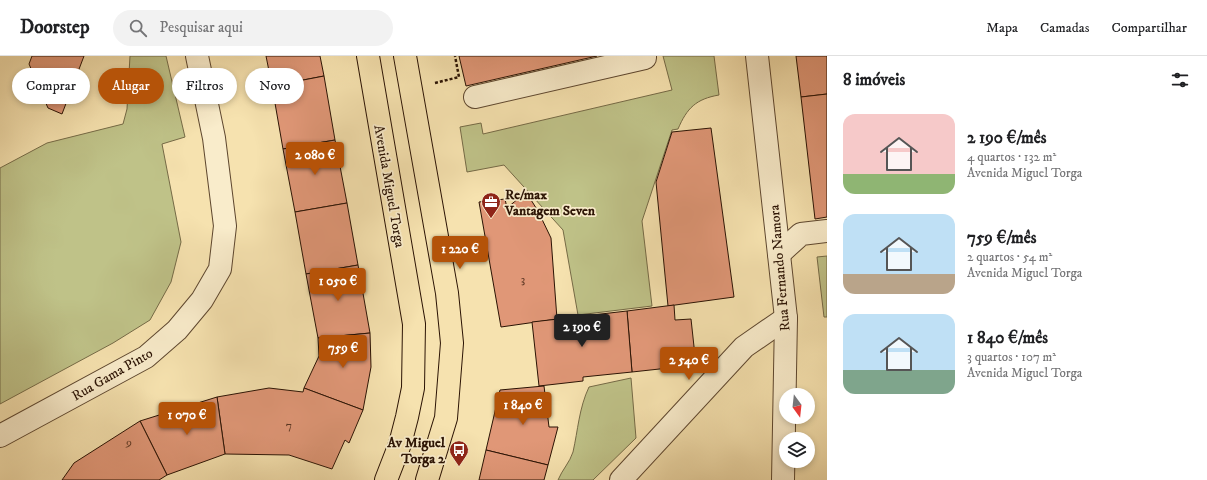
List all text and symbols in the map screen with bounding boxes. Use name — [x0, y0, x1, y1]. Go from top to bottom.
search box — [113, 10, 393, 46]
text: Doorstep — [20, 16, 89, 39]
icon: search — [127, 17, 149, 39]
text: Pesquisar aqui — [159, 18, 243, 37]
text: Mapa — [986, 19, 1018, 37]
text: Camadas — [1040, 19, 1089, 37]
text: Compartilhar — [1111, 19, 1187, 37]
chip: Comprar — [12, 68, 90, 104]
chip: Alugar — [98, 68, 164, 104]
chip: Filtros — [172, 68, 237, 104]
chip: Novo — [245, 68, 304, 104]
text: 8 imóveis — [843, 69, 905, 91]
icon: filters — [1169, 69, 1191, 91]
street label: Avenida Miguel Torga — [369, 123, 409, 249]
text: 2 190 €/mês — [967, 127, 1046, 149]
icon: home — [875, 130, 923, 178]
pin: 2 080 € — [278, 142, 352, 176]
text: 2 080 € — [295, 147, 335, 163]
text: 4 quartos · 132 m² — [967, 149, 1056, 165]
text: Avenida Miguel Torga — [967, 165, 1082, 181]
place label: Re/max Vantagem Seven — [504, 186, 596, 220]
office icon: Re/max Vantagem Seven — [480, 191, 502, 219]
street label: Rua Fernando Namora — [765, 204, 795, 332]
text: 759 €/mês — [967, 227, 1037, 249]
icon: home — [875, 230, 923, 278]
pin: 1 220 € — [423, 236, 497, 270]
text: 1 220 € — [441, 241, 479, 257]
text: 2 quartos · 54 m² — [967, 249, 1052, 265]
text: Avenida Miguel Torga — [967, 265, 1082, 281]
pin: 1 050 € — [301, 268, 375, 302]
house number: 3 — [521, 272, 525, 287]
text: 1 050 € — [319, 273, 357, 289]
pin: 2 190 € — [545, 314, 619, 348]
text: 2 190 € — [563, 319, 601, 335]
text: 1 840 €/mês — [967, 327, 1048, 349]
icon: home — [875, 330, 923, 378]
pin: 759 € — [315, 335, 371, 369]
text: 759 € — [328, 340, 358, 356]
street label: Rua Gama Pinto — [69, 344, 156, 405]
pin: 2 540 € — [652, 347, 726, 381]
text: 3 quartos · 107 m² — [967, 349, 1056, 365]
text: 2 540 € — [669, 352, 709, 368]
text: Avenida Miguel Torga — [967, 365, 1082, 381]
north arrow — [779, 388, 815, 424]
map controls — [779, 388, 815, 468]
pin: 1 840 € — [486, 392, 560, 426]
text: 1 840 € — [504, 397, 542, 413]
pin: 1 070 € — [150, 402, 224, 436]
text: 1 070 € — [168, 407, 206, 423]
house number: 7 — [286, 418, 292, 433]
button: layers — [779, 432, 815, 468]
place label: Av Miguel Torga 2 — [386, 434, 446, 468]
house number: 9 — [125, 435, 132, 450]
bus stop icon: Av Miguel Torga 2 — [448, 439, 470, 467]

